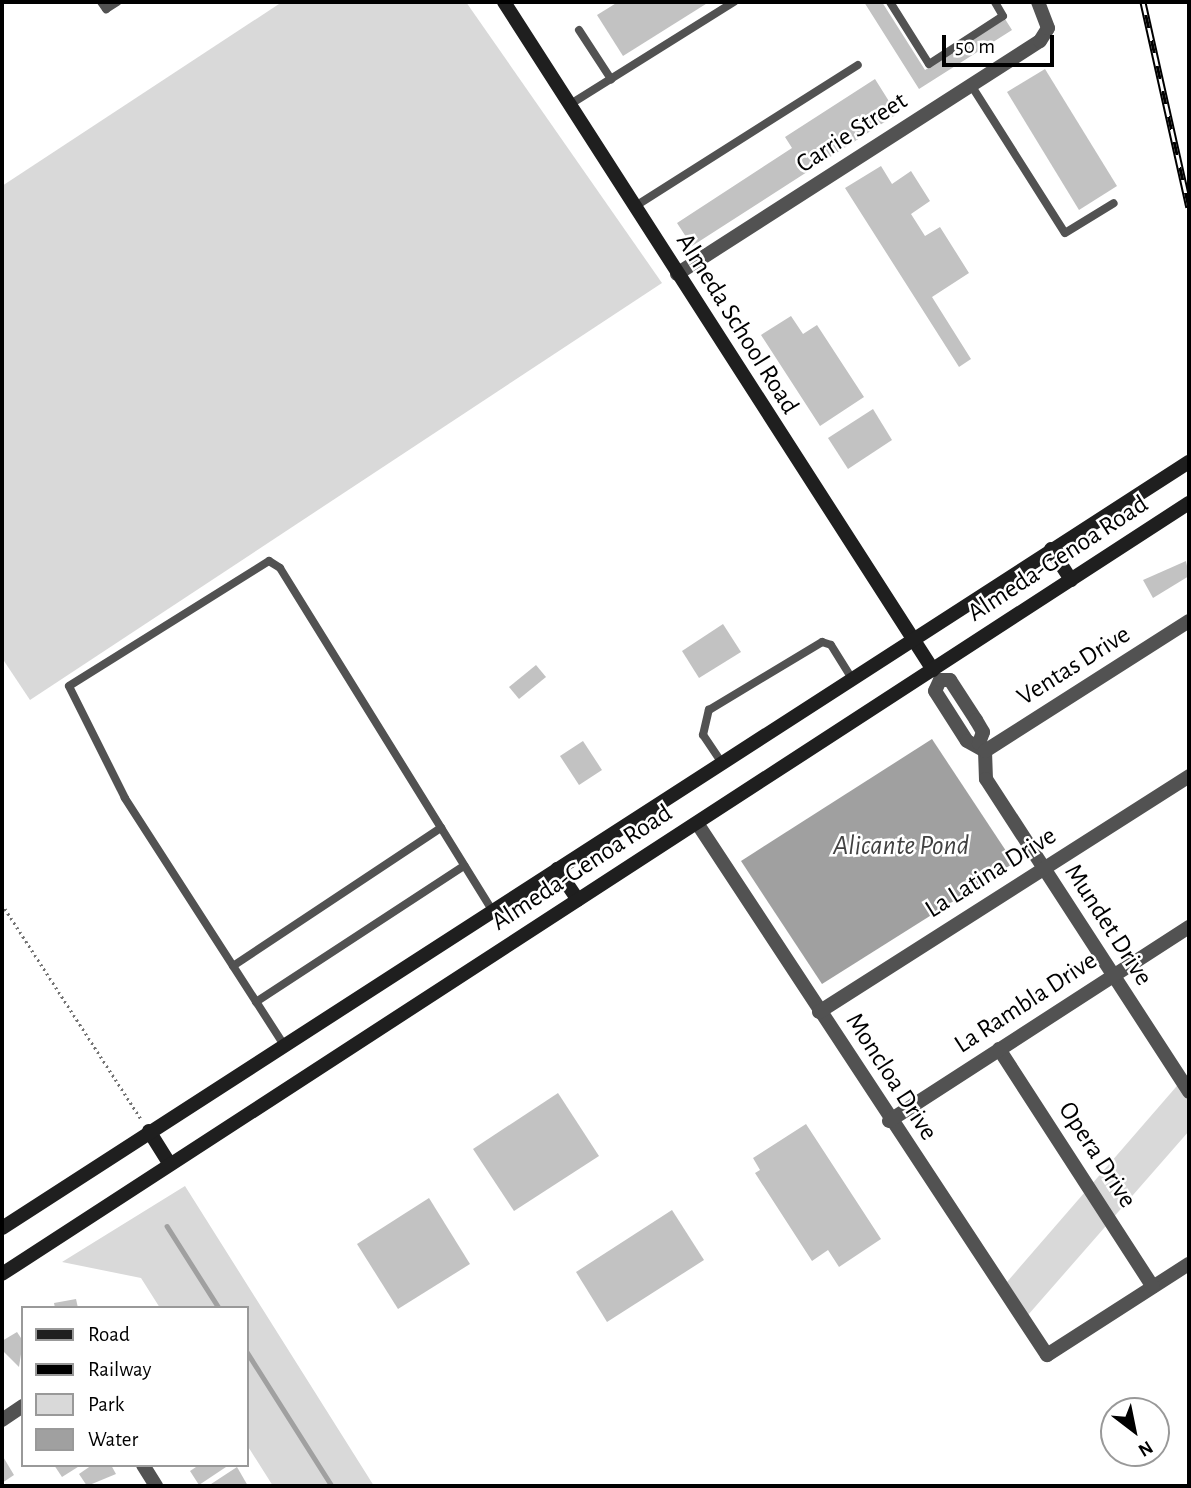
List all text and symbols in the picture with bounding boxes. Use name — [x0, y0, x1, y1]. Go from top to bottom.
scale bar — [946, 21, 1058, 65]
text: 50 m — [955, 36, 995, 57]
street label: Carrie Street — [791, 86, 913, 180]
street label: Almeda School Road — [669, 228, 805, 420]
street label: Almeda-Genoa Road — [962, 489, 1154, 629]
street label: Ventas Drive — [1012, 619, 1136, 713]
street label: Almeda-Genoa Road — [486, 798, 678, 938]
street label: La Latina Drive — [920, 820, 1062, 926]
water label: Alicante Pond — [833, 829, 969, 863]
street label: Mundet Drive — [1057, 858, 1159, 992]
street label: La Rambla Drive — [949, 945, 1103, 1061]
street label: Moncloa Drive — [838, 1007, 944, 1147]
street label: Opera Drive — [1051, 1096, 1143, 1214]
legend — [21, 1306, 248, 1467]
text: Road — [88, 1324, 130, 1345]
text: Railway — [88, 1359, 151, 1380]
text: Park — [88, 1394, 124, 1415]
north arrow — [1100, 1397, 1170, 1467]
text: Water — [88, 1429, 138, 1450]
text: N — [1135, 1437, 1156, 1460]

